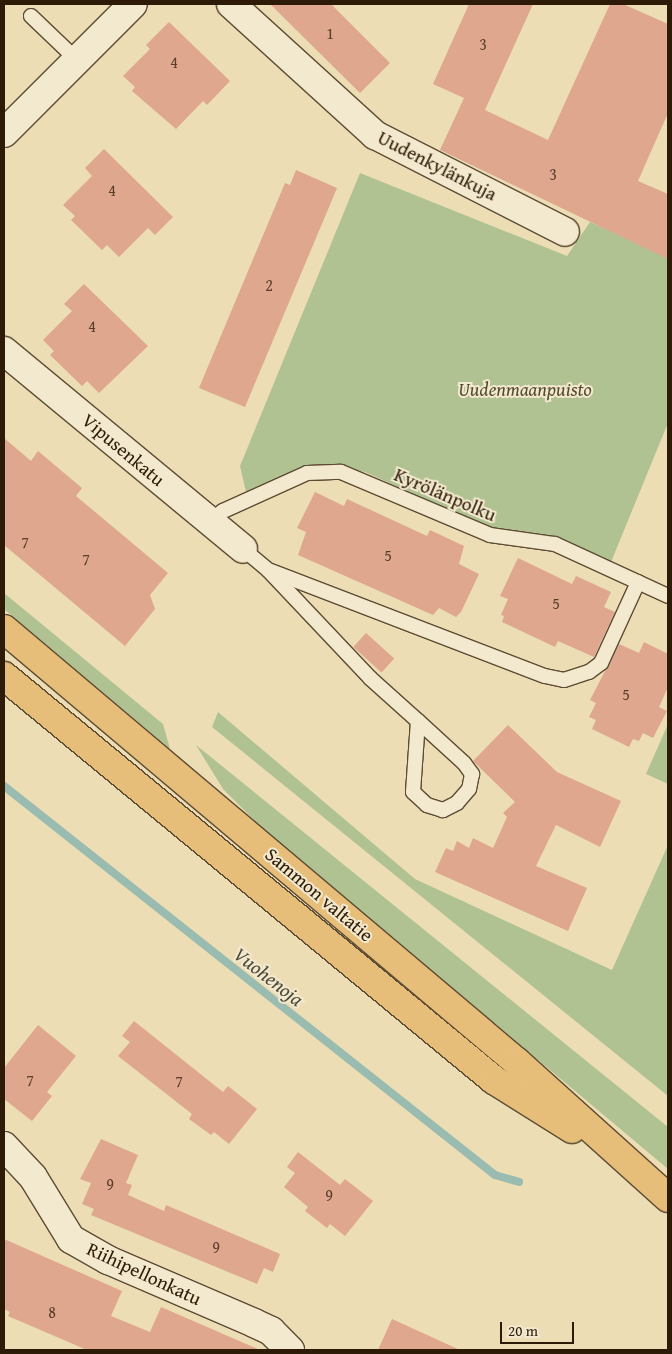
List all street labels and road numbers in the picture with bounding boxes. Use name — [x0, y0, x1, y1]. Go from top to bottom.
street label: Uudenkylänkuja — [374, 126, 500, 206]
street label: Vipusenkatu — [77, 409, 169, 491]
street label: Kyrölänpolku — [391, 463, 499, 527]
street label: Sammon valtatie — [260, 843, 378, 947]
street label: Riihipellonkatu — [83, 1238, 205, 1310]

